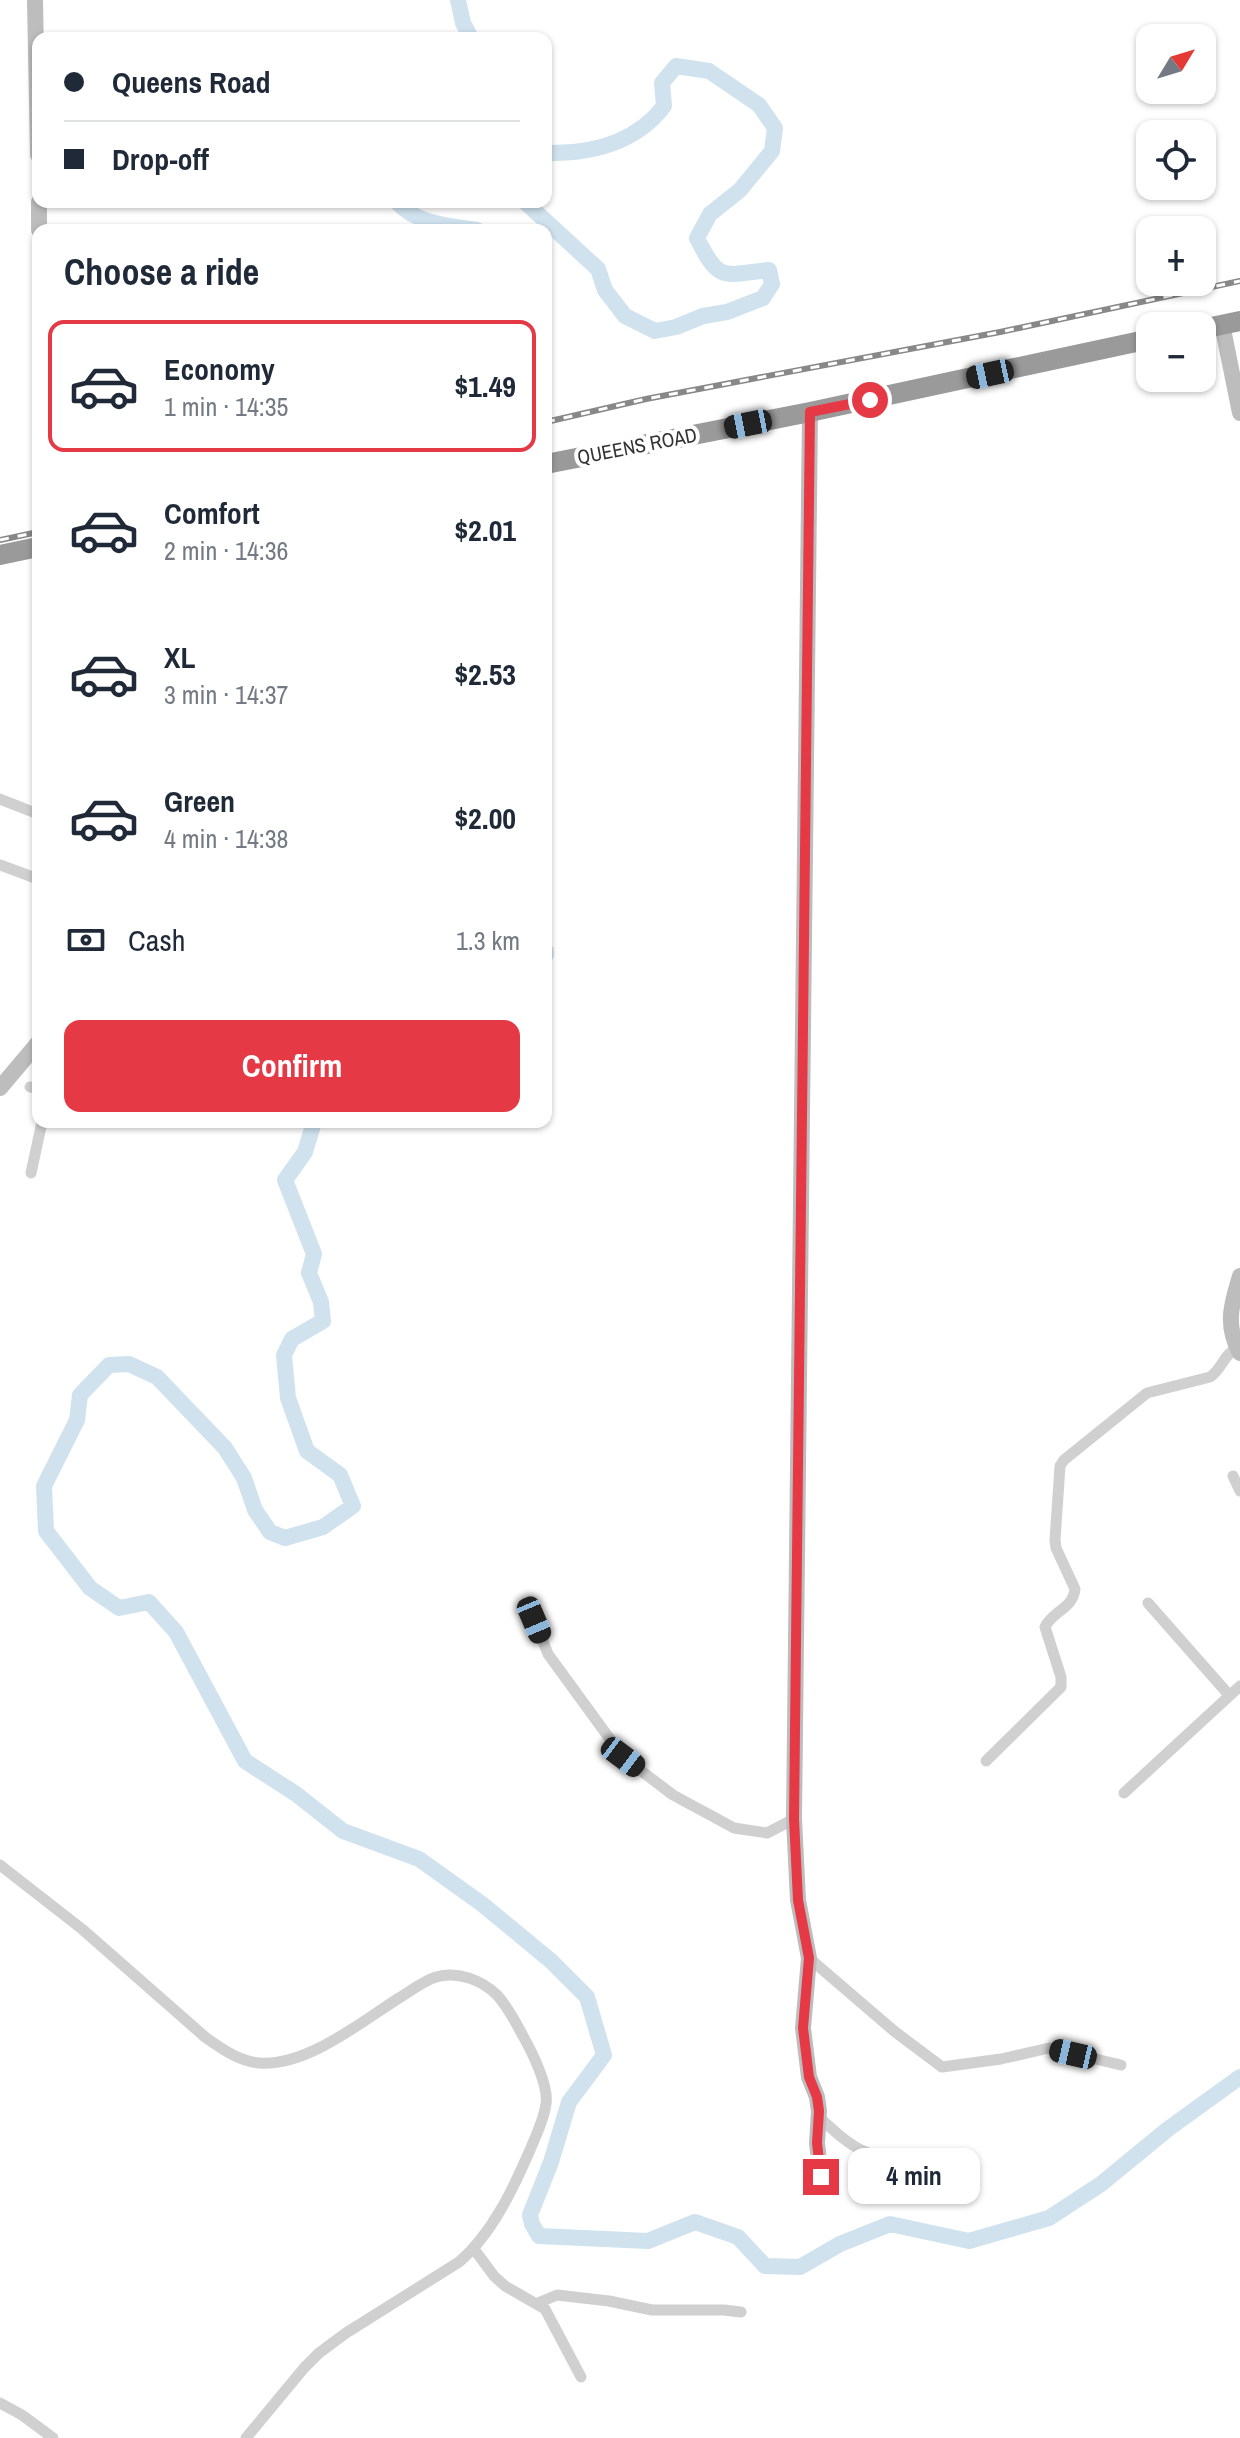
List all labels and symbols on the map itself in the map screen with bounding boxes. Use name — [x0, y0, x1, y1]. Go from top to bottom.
north arrow — [1136, 24, 1216, 104]
car — [964, 357, 1016, 391]
route start — [852, 382, 888, 418]
car — [722, 408, 774, 440]
street label: QUEENS ROAD — [575, 421, 699, 470]
car — [514, 1593, 554, 1647]
car — [597, 1733, 649, 1781]
car — [1047, 2037, 1099, 2071]
callout: 4 min — [849, 2149, 981, 2205]
route end — [803, 2159, 839, 2195]

